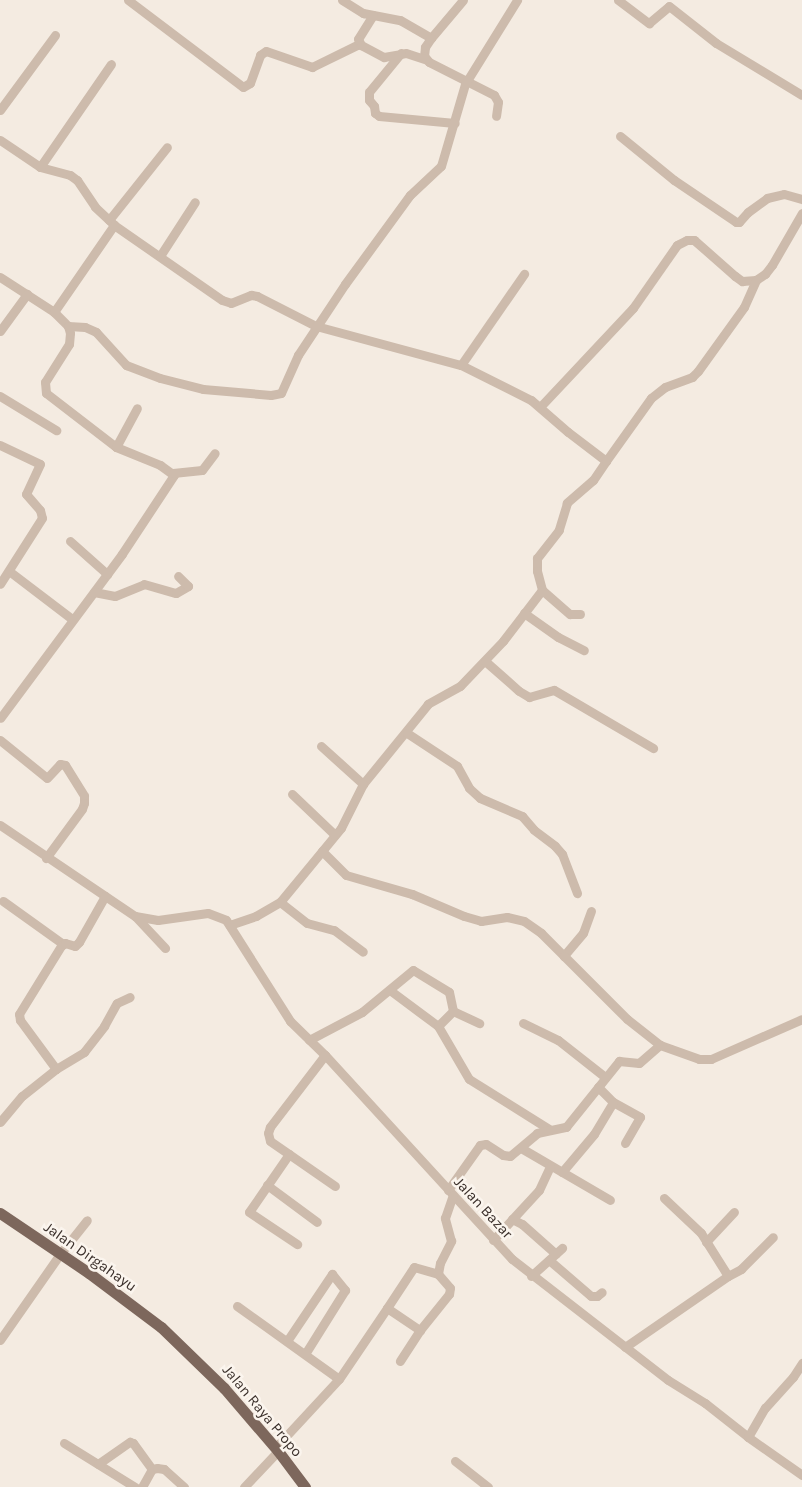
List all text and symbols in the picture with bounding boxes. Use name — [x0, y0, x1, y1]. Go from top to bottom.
street label: Jalan Bazar — [450, 1173, 516, 1243]
street label: Jalan Dirgahayu — [40, 1218, 140, 1296]
street label: Jalan Raya Propo — [218, 1361, 306, 1461]

